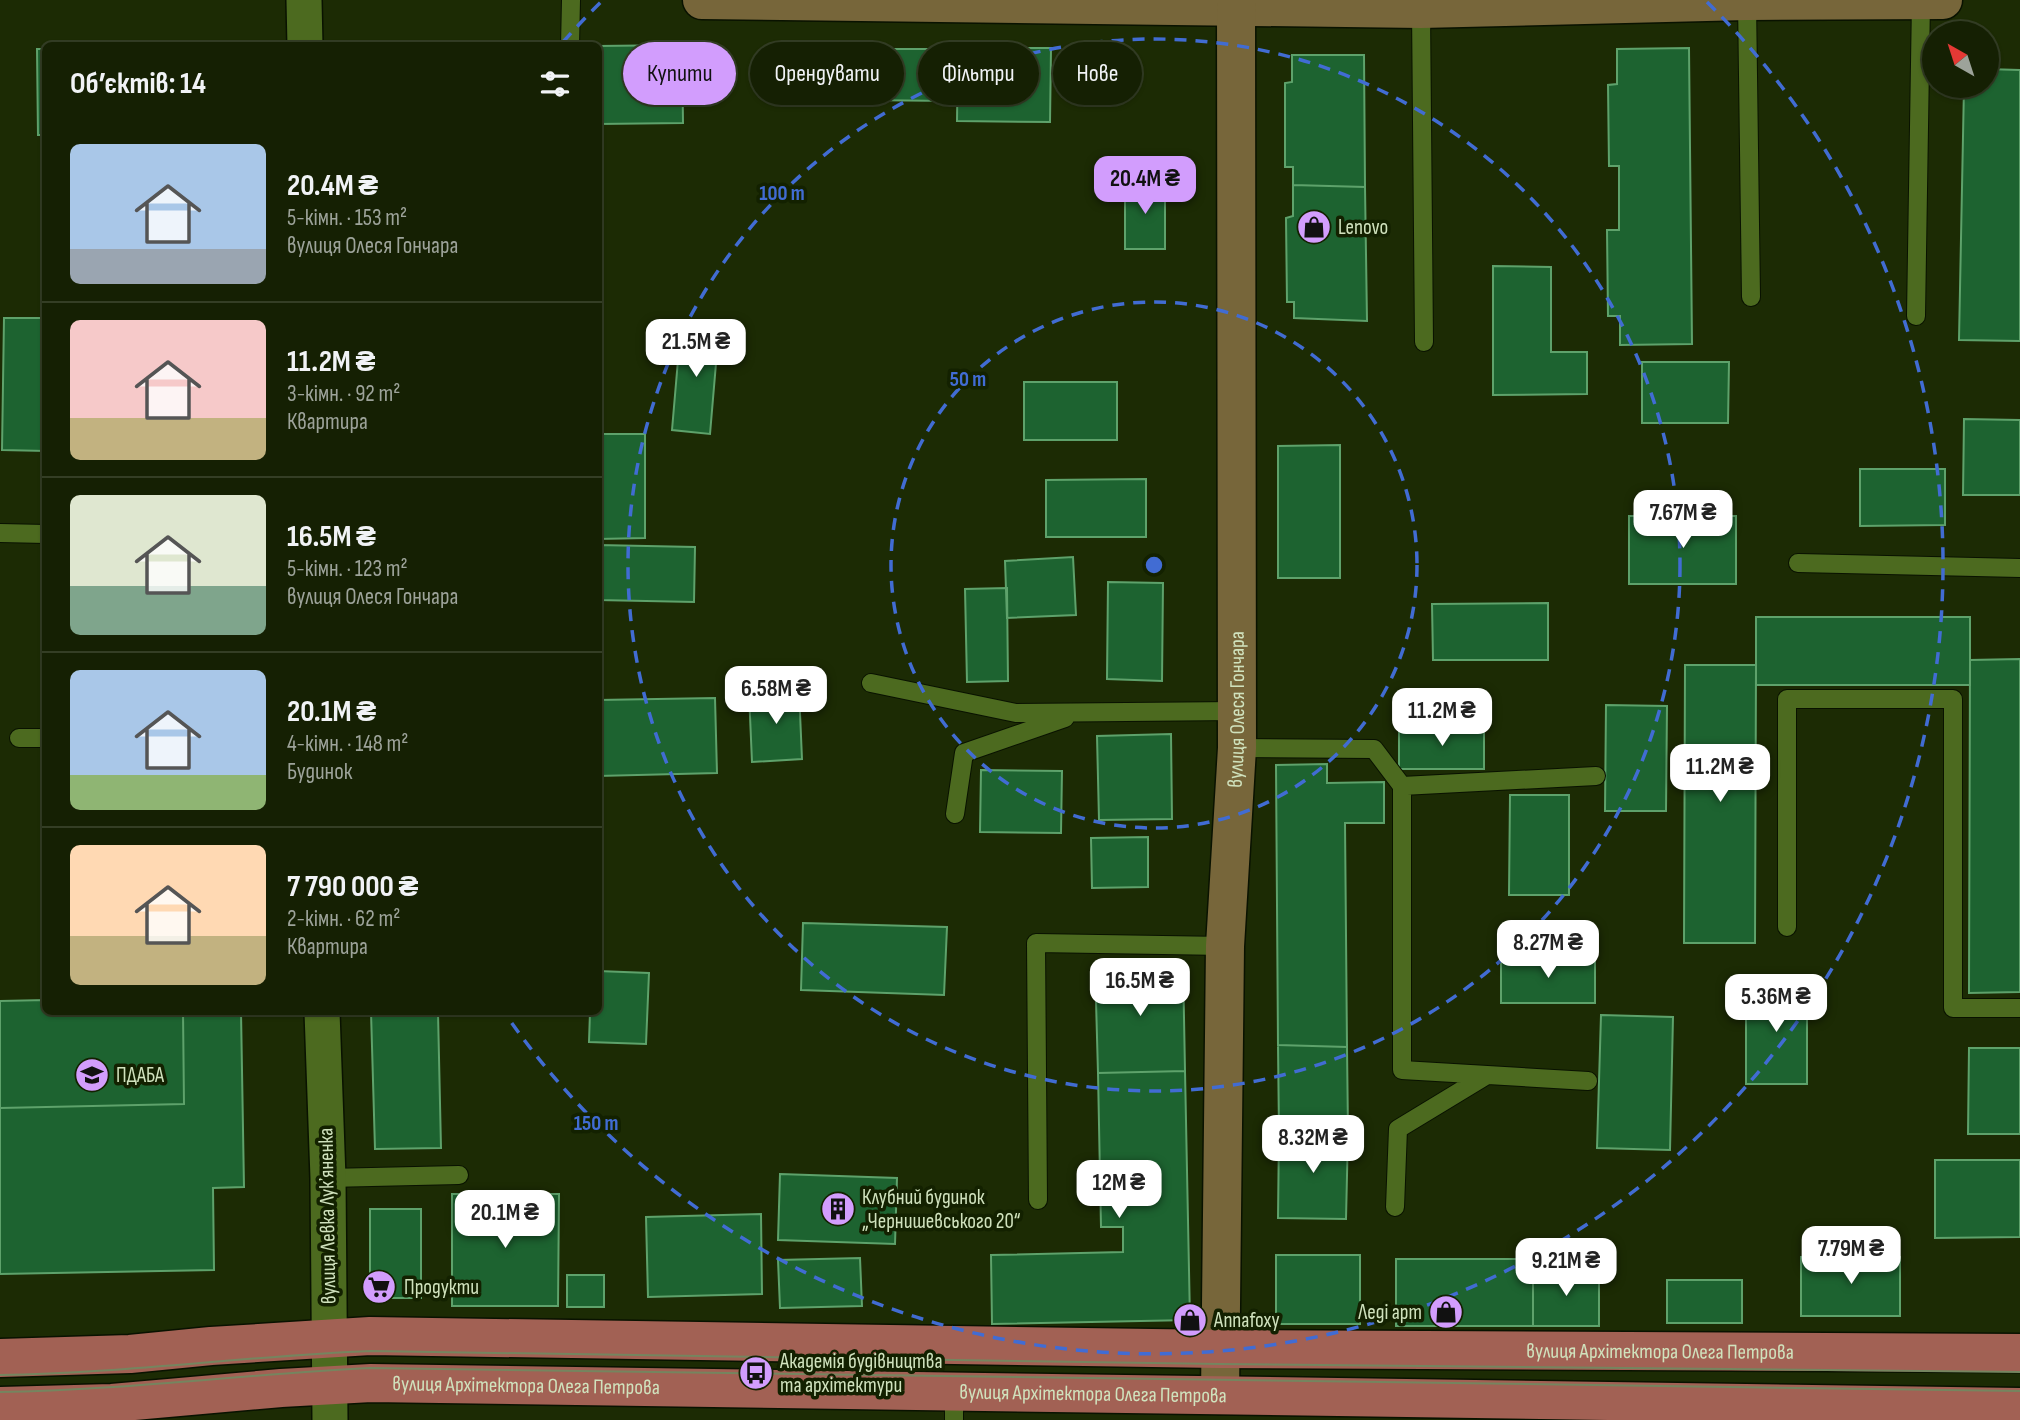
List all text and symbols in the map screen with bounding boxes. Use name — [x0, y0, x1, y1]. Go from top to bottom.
north arrow — [1922, 21, 1998, 98]
map controls — [1922, 21, 1999, 98]
chip: Купити — [623, 42, 736, 105]
chip: Орендувати — [750, 42, 904, 105]
chip: Фільтри — [918, 42, 1039, 105]
chip: Нове — [1053, 42, 1142, 105]
icon: filters — [536, 65, 574, 103]
text: Об’єктів: 14 — [70, 66, 206, 102]
pin: 20.4M ₴ — [1080, 156, 1210, 216]
text: 20.4M ₴ — [1110, 165, 1180, 193]
text: 20.4M ₴ — [287, 168, 378, 204]
icon: home — [126, 172, 210, 256]
text: 100 m — [759, 181, 805, 206]
text: 5-кімн. · 153 m² — [287, 204, 407, 232]
shop icon: Lenovo — [1295, 208, 1333, 246]
place label: Lenovo — [1338, 215, 1388, 240]
text: вулиця Олеся Гончара — [287, 232, 458, 260]
pin: 21.5M ₴ — [631, 320, 761, 379]
text: 21.5M ₴ — [662, 328, 730, 356]
text: 11.2M ₴ — [287, 344, 375, 380]
icon: home — [126, 348, 210, 432]
text: 50 m — [950, 367, 986, 392]
text: 3-кімн. · 92 m² — [287, 380, 400, 408]
text: Квартира — [287, 408, 368, 436]
pin: 7.67M ₴ — [1618, 490, 1748, 550]
text: 7.67M ₴ — [1650, 499, 1716, 527]
text: 16.5M ₴ — [287, 519, 376, 555]
icon: home — [126, 523, 210, 607]
centre of rings — [1142, 553, 1166, 577]
text: 5-кімн. · 123 m² — [287, 555, 408, 583]
text: вулиця Олеся Гончара — [287, 583, 458, 611]
street label: вулиця Олеся Гончара — [1223, 631, 1250, 788]
pin: 6.58M ₴ — [711, 666, 841, 726]
text: 6.58M ₴ — [741, 675, 811, 703]
pin: 11.2M ₴ — [1377, 688, 1507, 748]
text: 20.1M ₴ — [287, 694, 376, 730]
text: 11.2M ₴ — [1408, 697, 1476, 725]
icon: home — [126, 698, 210, 782]
text: 4-кімн. · 148 m² — [287, 730, 409, 758]
pin: 11.2M ₴ — [1655, 744, 1785, 804]
text: 11.2M ₴ — [1686, 753, 1754, 781]
text: Будинок — [287, 758, 352, 786]
text: 7 790 000 ₴ — [287, 869, 419, 905]
icon: home — [126, 873, 210, 957]
text: 2-кімн. · 62 m² — [287, 905, 400, 933]
pin: 8.27M ₴ — [1483, 920, 1613, 980]
text: 8.27M ₴ — [1513, 929, 1583, 957]
text: Квартира — [287, 933, 368, 961]
pin: 16.5M ₴ — [1075, 958, 1205, 1018]
text: 16.5M ₴ — [1106, 967, 1174, 995]
pin: 5.36M ₴ — [1711, 974, 1841, 1034]
text: 5.36M ₴ — [1741, 983, 1811, 1011]
school or university icon: ПДАБА — [73, 1056, 111, 1094]
place label: ПДАБА — [116, 1063, 165, 1088]
text: 150 m — [574, 1111, 618, 1136]
pin: 8.32M ₴ — [1248, 1116, 1378, 1175]
text: 8.32M ₴ — [1278, 1124, 1348, 1152]
street label: вулиця Левка Лукʼяненка — [313, 1128, 342, 1304]
pin: 12M ₴ — [1070, 1160, 1168, 1220]
text: 12M ₴ — [1093, 1169, 1145, 1197]
place label: Клубний будинок „Чернишевського 20“ — [862, 1185, 1021, 1234]
pin: 20.1M ₴ — [440, 1190, 570, 1250]
building icon: Клубний будинок „Чернишевського 20“ — [819, 1190, 857, 1228]
text: 20.1M ₴ — [471, 1199, 539, 1227]
pin: 7.79M ₴ — [1786, 1226, 1916, 1286]
text: 7.79M ₴ — [1818, 1235, 1884, 1263]
pin: 9.21M ₴ — [1501, 1238, 1631, 1298]
text: 9.21M ₴ — [1532, 1247, 1600, 1275]
supermarket icon: Продукти — [360, 1268, 398, 1306]
place label: Продукти — [404, 1275, 479, 1300]
shop icon: Леді арт — [1427, 1293, 1465, 1331]
place label: Леді арт — [1357, 1300, 1422, 1325]
shop icon: Annafoxy — [1171, 1301, 1209, 1339]
place label: Annafoxy — [1213, 1308, 1280, 1333]
street label: вулиця Архітектора Олега Петрова — [1526, 1339, 1794, 1365]
place label: Академія будівництва та архітектури — [779, 1349, 943, 1398]
bus stop icon: Академія будівництва та архітектури — [737, 1354, 775, 1392]
street label: вулиця Архітектора Олега Петрова — [392, 1371, 660, 1400]
street label: вулиця Архітектора Олега Петрова — [959, 1380, 1227, 1408]

